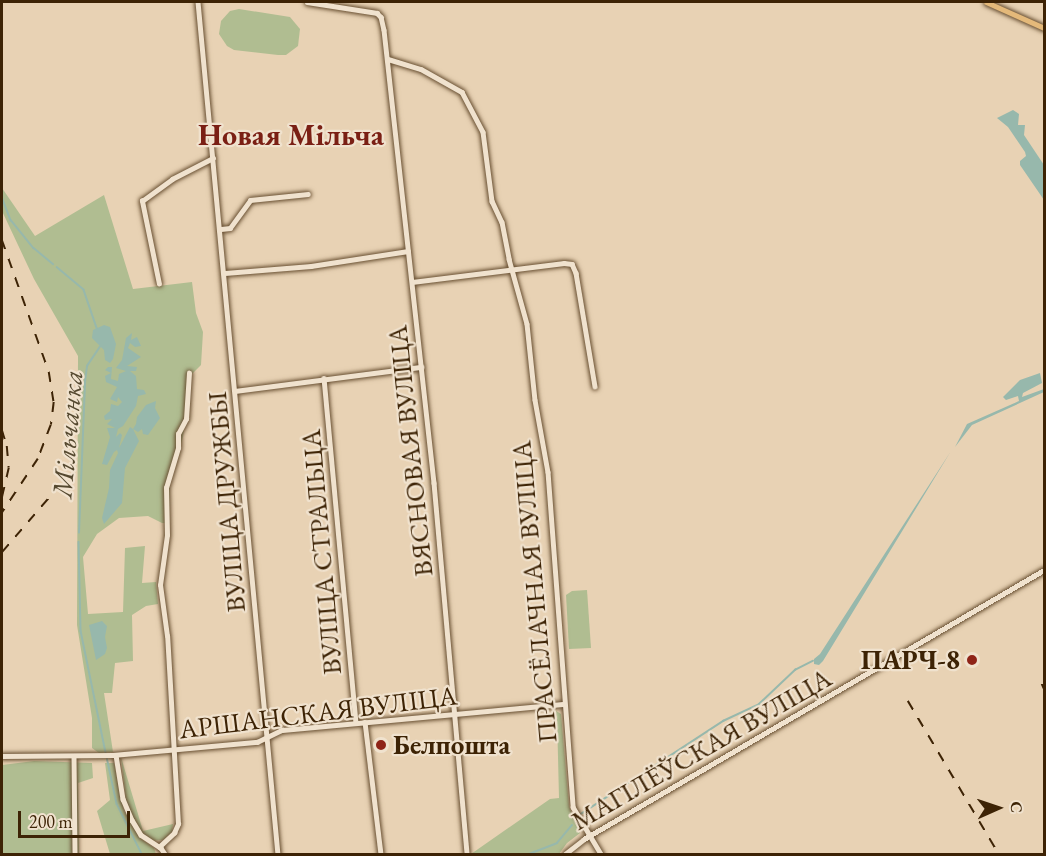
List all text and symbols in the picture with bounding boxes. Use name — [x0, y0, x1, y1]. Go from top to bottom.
district label: Новая Мільча — [198, 117, 384, 153]
street label: ВЯСНОВАЯ ВУЛІЦА — [381, 324, 439, 578]
water label: Мільчанка — [45, 369, 89, 499]
street label: ВУЛІЦА ДРУЖБЫ — [200, 390, 252, 614]
street label: ВУЛІЦА СТРАЛЬЦА — [294, 428, 348, 676]
street label: ПРАСЁЛАЧНАЯ ВУЛІЦА — [505, 439, 563, 745]
place label: ПАРЧ-8 — [861, 644, 960, 676]
marker: ПАРЧ-8 — [965, 653, 979, 667]
street label: МАГІЛЁЎСКАЯ ВУЛІЦА — [565, 661, 837, 837]
street label: АРШАНСКАЯ ВУЛІЦА — [177, 679, 459, 745]
place label: Белпошта — [393, 729, 510, 761]
marker: Белпошта — [374, 738, 388, 752]
north arrow — [968, 778, 1028, 838]
scale bar — [21, 799, 134, 837]
text: С — [1006, 801, 1027, 813]
text: 200 m — [29, 810, 73, 833]

